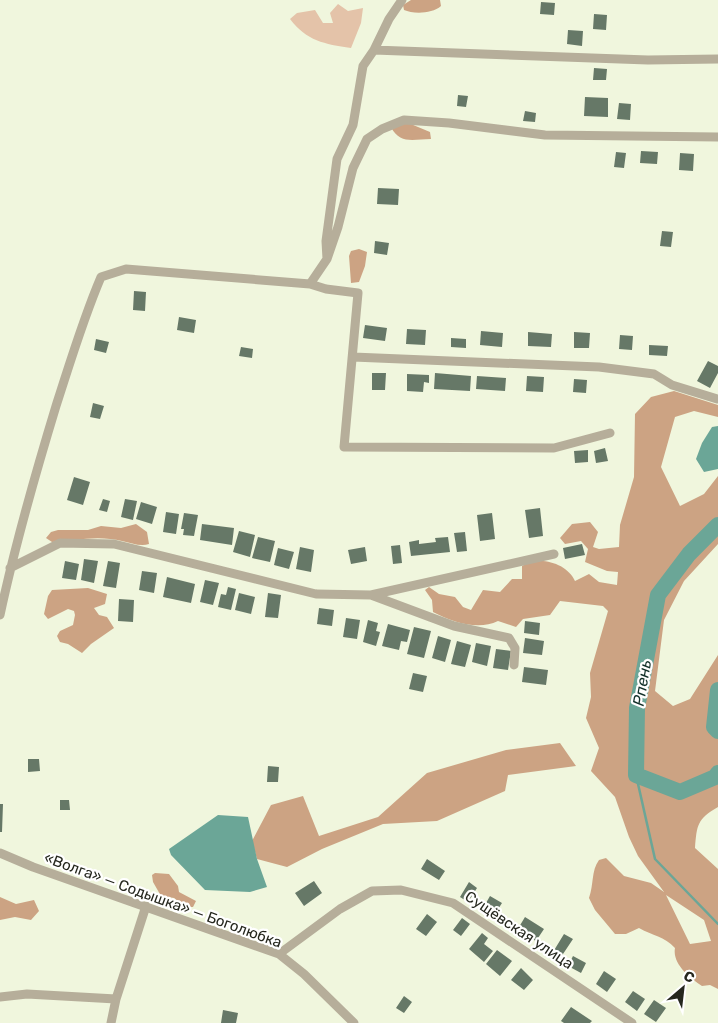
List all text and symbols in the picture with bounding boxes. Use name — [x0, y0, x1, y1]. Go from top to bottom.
water label: Рпень — [629, 658, 655, 708]
street label: «Волга» — Содышка» — Боголюбка — [42, 848, 284, 952]
street label: Сущёвская улица — [461, 887, 577, 973]
north arrow — [658, 963, 708, 1013]
text: С — [681, 967, 697, 987]

